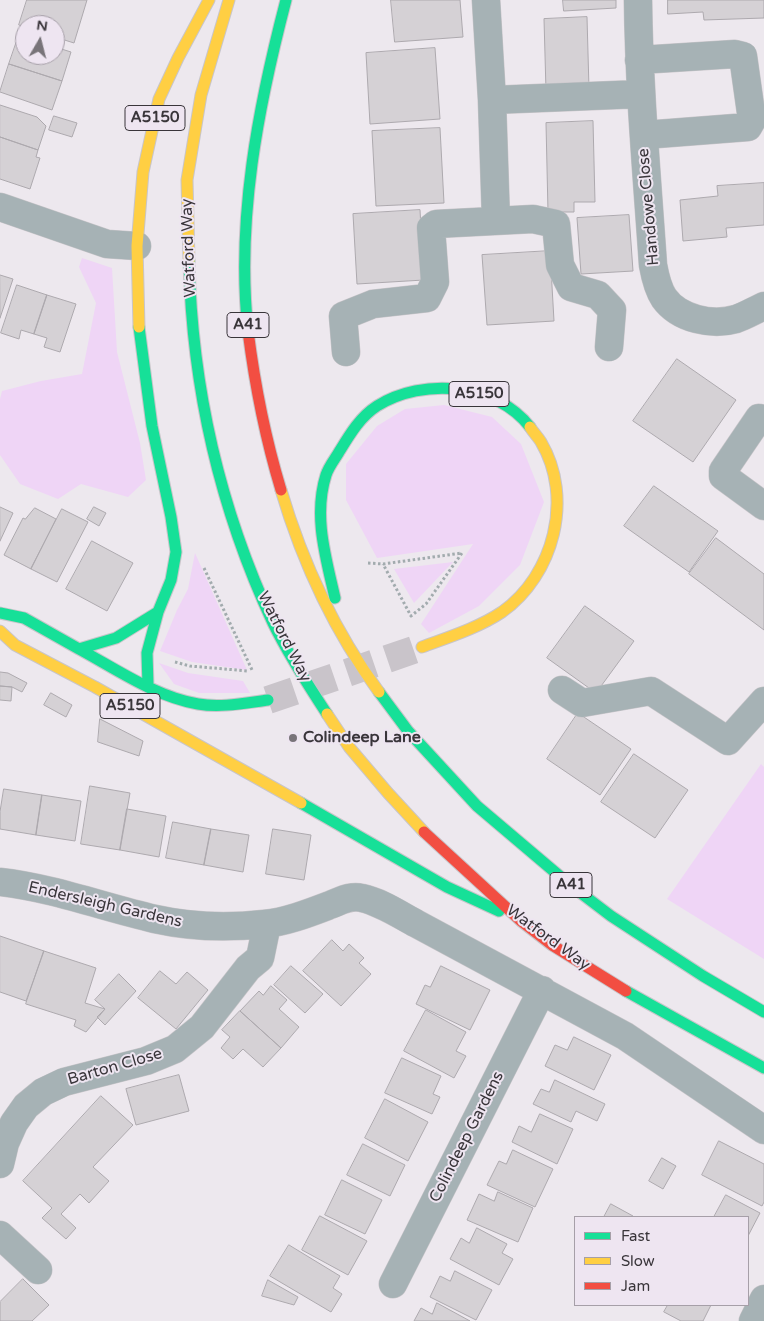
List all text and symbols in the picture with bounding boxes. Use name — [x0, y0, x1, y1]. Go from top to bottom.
north arrow — [15, 15, 65, 65]
text: N — [35, 16, 49, 35]
road number: A5150 — [125, 106, 185, 130]
street label: Handowe Close — [634, 147, 664, 267]
street label: Watford Way — [178, 198, 200, 298]
road number: A41 — [227, 312, 269, 338]
road number: A5150 — [449, 382, 509, 406]
street label: Watford Way — [253, 589, 315, 685]
road number: A5150 — [100, 694, 160, 718]
place label: Colindeep Lane — [303, 728, 421, 748]
marker: Colindeep Lane — [287, 732, 299, 744]
road number: A41 — [550, 872, 592, 898]
street label: Endersleigh Gardens — [26, 878, 184, 932]
street label: Watford Way — [502, 901, 594, 975]
street label: Barton Close — [66, 1044, 164, 1090]
street label: Colindeep Gardens — [426, 1068, 508, 1206]
legend — [574, 1216, 749, 1306]
text: Fast — [621, 1227, 650, 1245]
text: Slow — [621, 1252, 655, 1270]
text: Jam — [621, 1277, 650, 1295]

